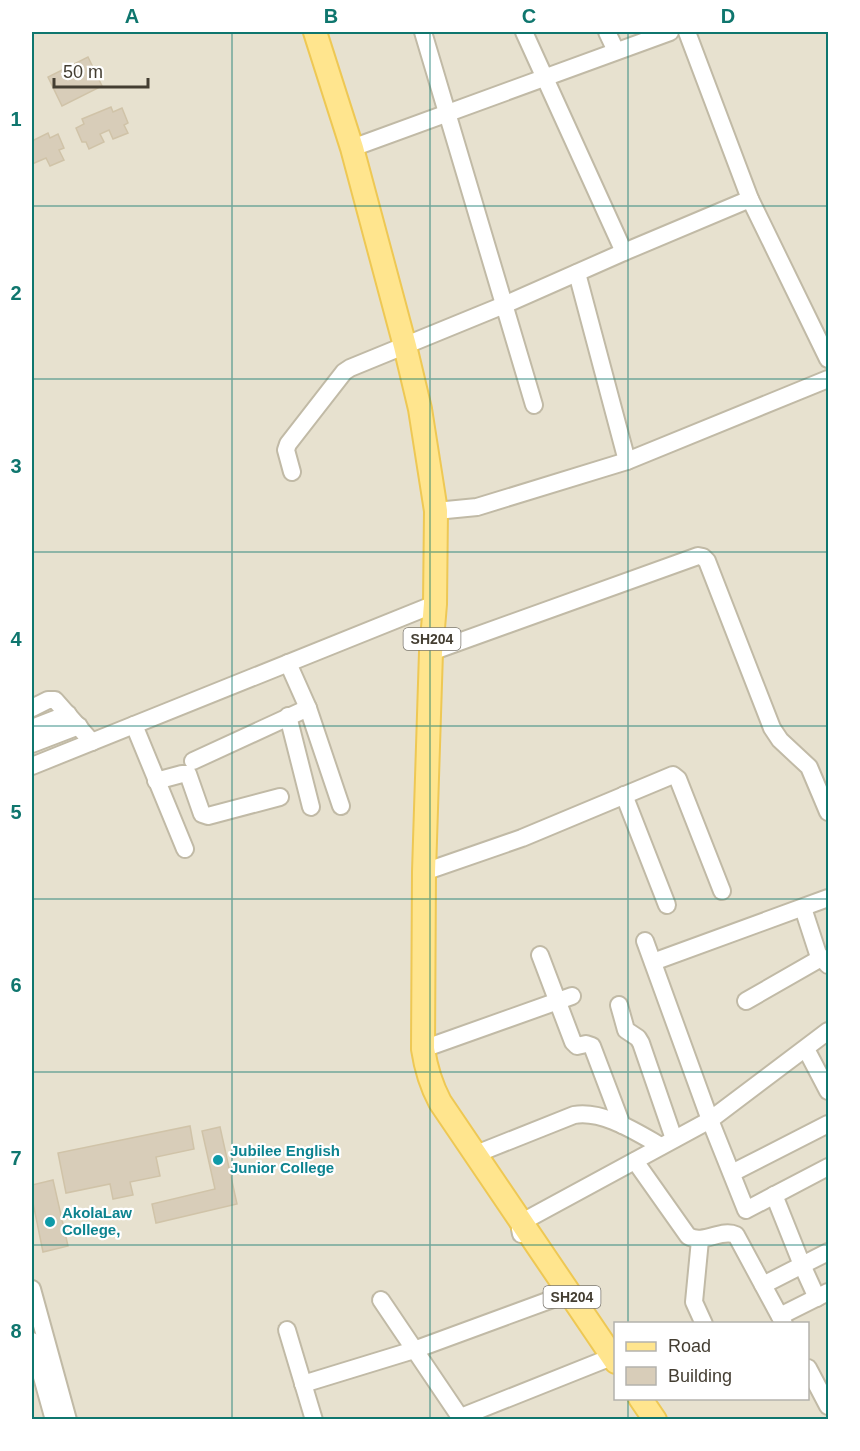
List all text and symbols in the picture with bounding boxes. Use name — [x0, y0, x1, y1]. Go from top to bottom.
text: A — [125, 5, 139, 27]
text: B — [324, 5, 338, 27]
text: C — [522, 5, 536, 27]
text: D — [721, 5, 735, 27]
scale bar — [54, 51, 148, 89]
text: 50 m — [63, 62, 103, 82]
text: 1 — [10, 108, 22, 130]
text: 2 — [10, 282, 22, 304]
text: 3 — [10, 455, 22, 477]
text: 4 — [10, 628, 22, 650]
road number: SH204 — [404, 628, 460, 650]
text: 5 — [10, 801, 22, 823]
text: 6 — [10, 974, 22, 996]
place label: Jubilee English Junior College — [230, 1142, 340, 1176]
text: 7 — [10, 1147, 22, 1169]
marker: Jubilee English Junior College — [211, 1153, 225, 1167]
place label: AkolaLaw College, — [62, 1204, 132, 1238]
marker: AkolaLaw College, — [43, 1215, 57, 1229]
road number: SH204 — [544, 1286, 600, 1308]
text: 8 — [10, 1320, 22, 1342]
legend — [614, 1322, 809, 1400]
text: Road — [668, 1336, 711, 1356]
text: Building — [668, 1366, 732, 1386]

